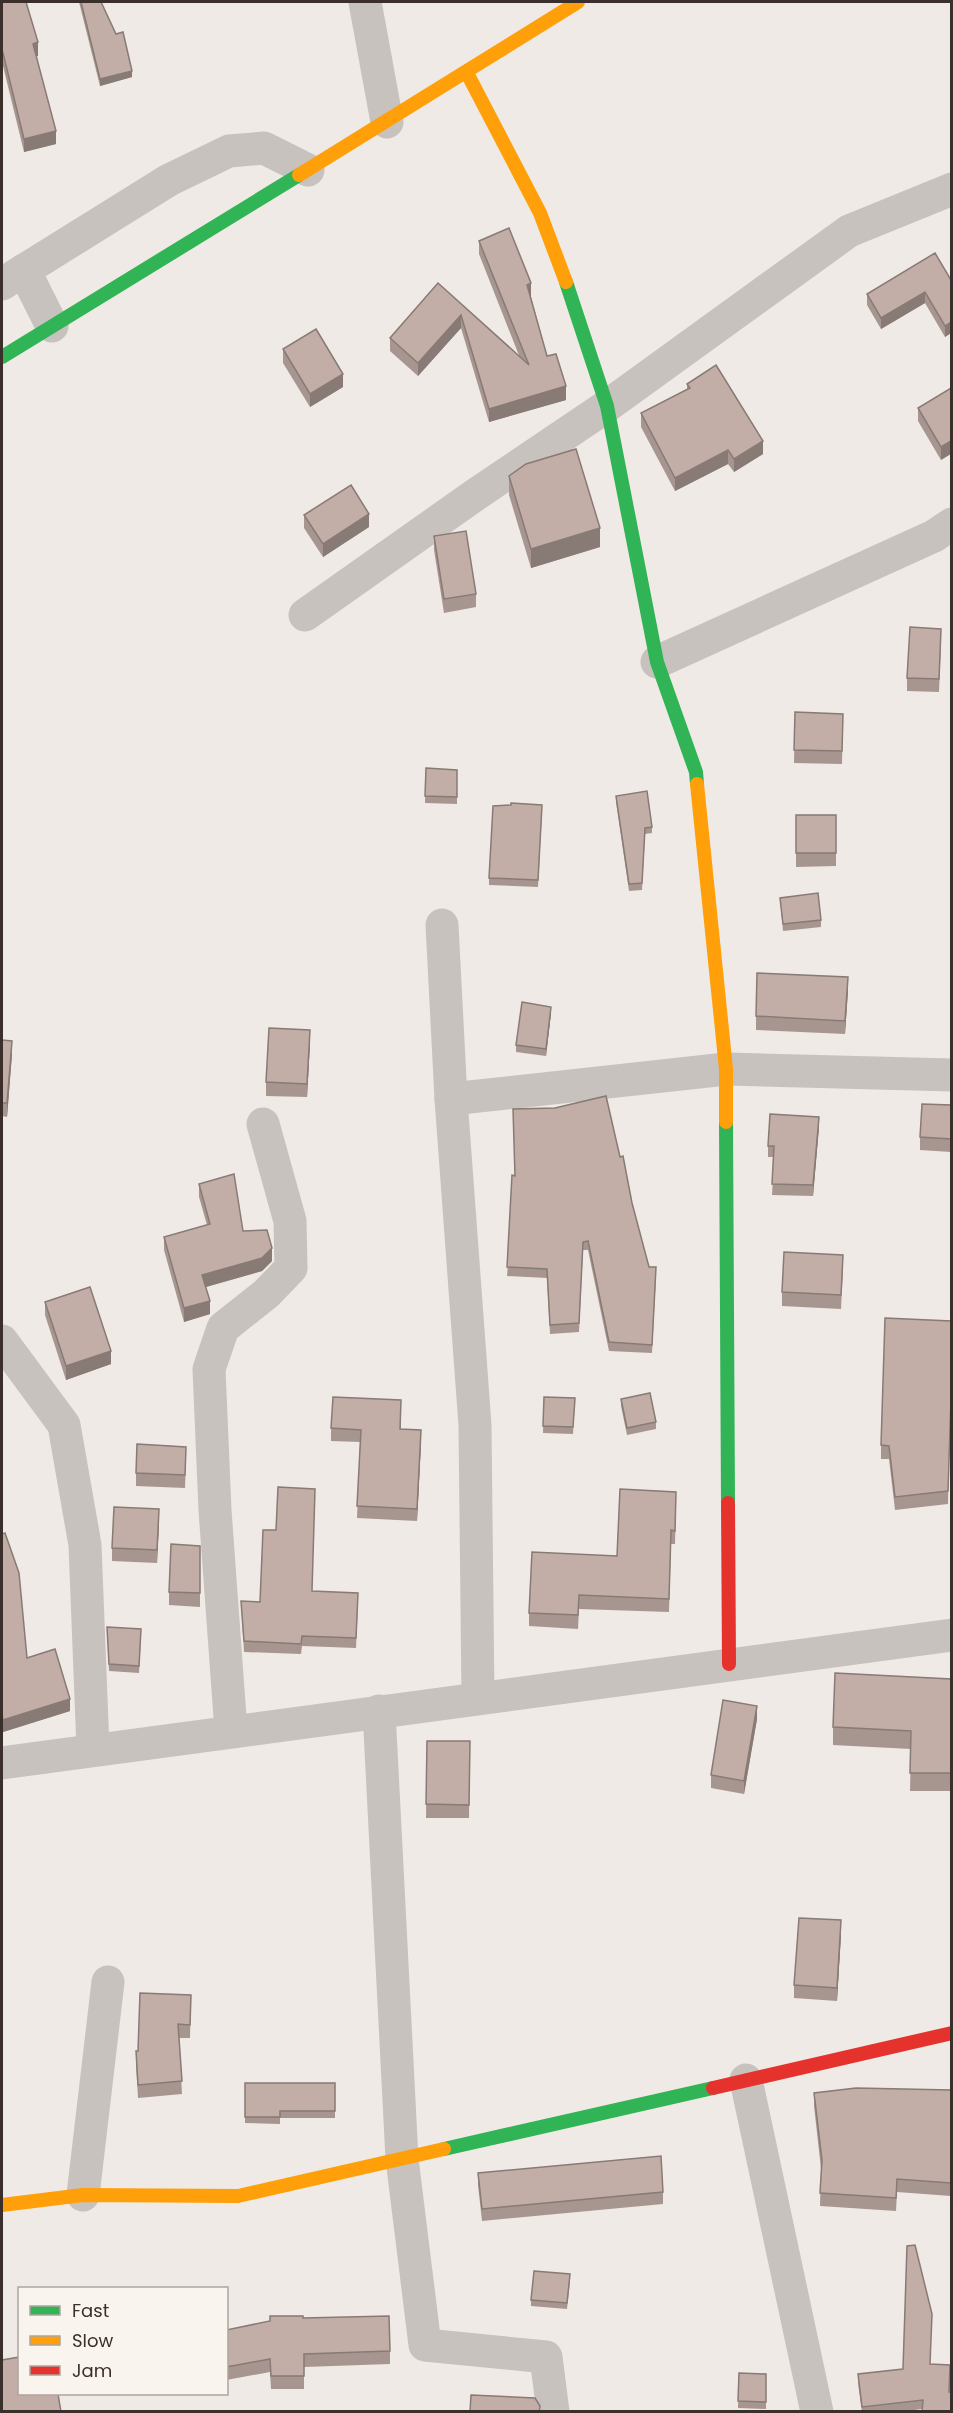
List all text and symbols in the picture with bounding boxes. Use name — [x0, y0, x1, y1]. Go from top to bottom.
legend — [18, 2287, 228, 2395]
text: Fast — [72, 2298, 109, 2323]
text: Slow — [72, 2328, 114, 2353]
text: Jam — [72, 2358, 112, 2383]

